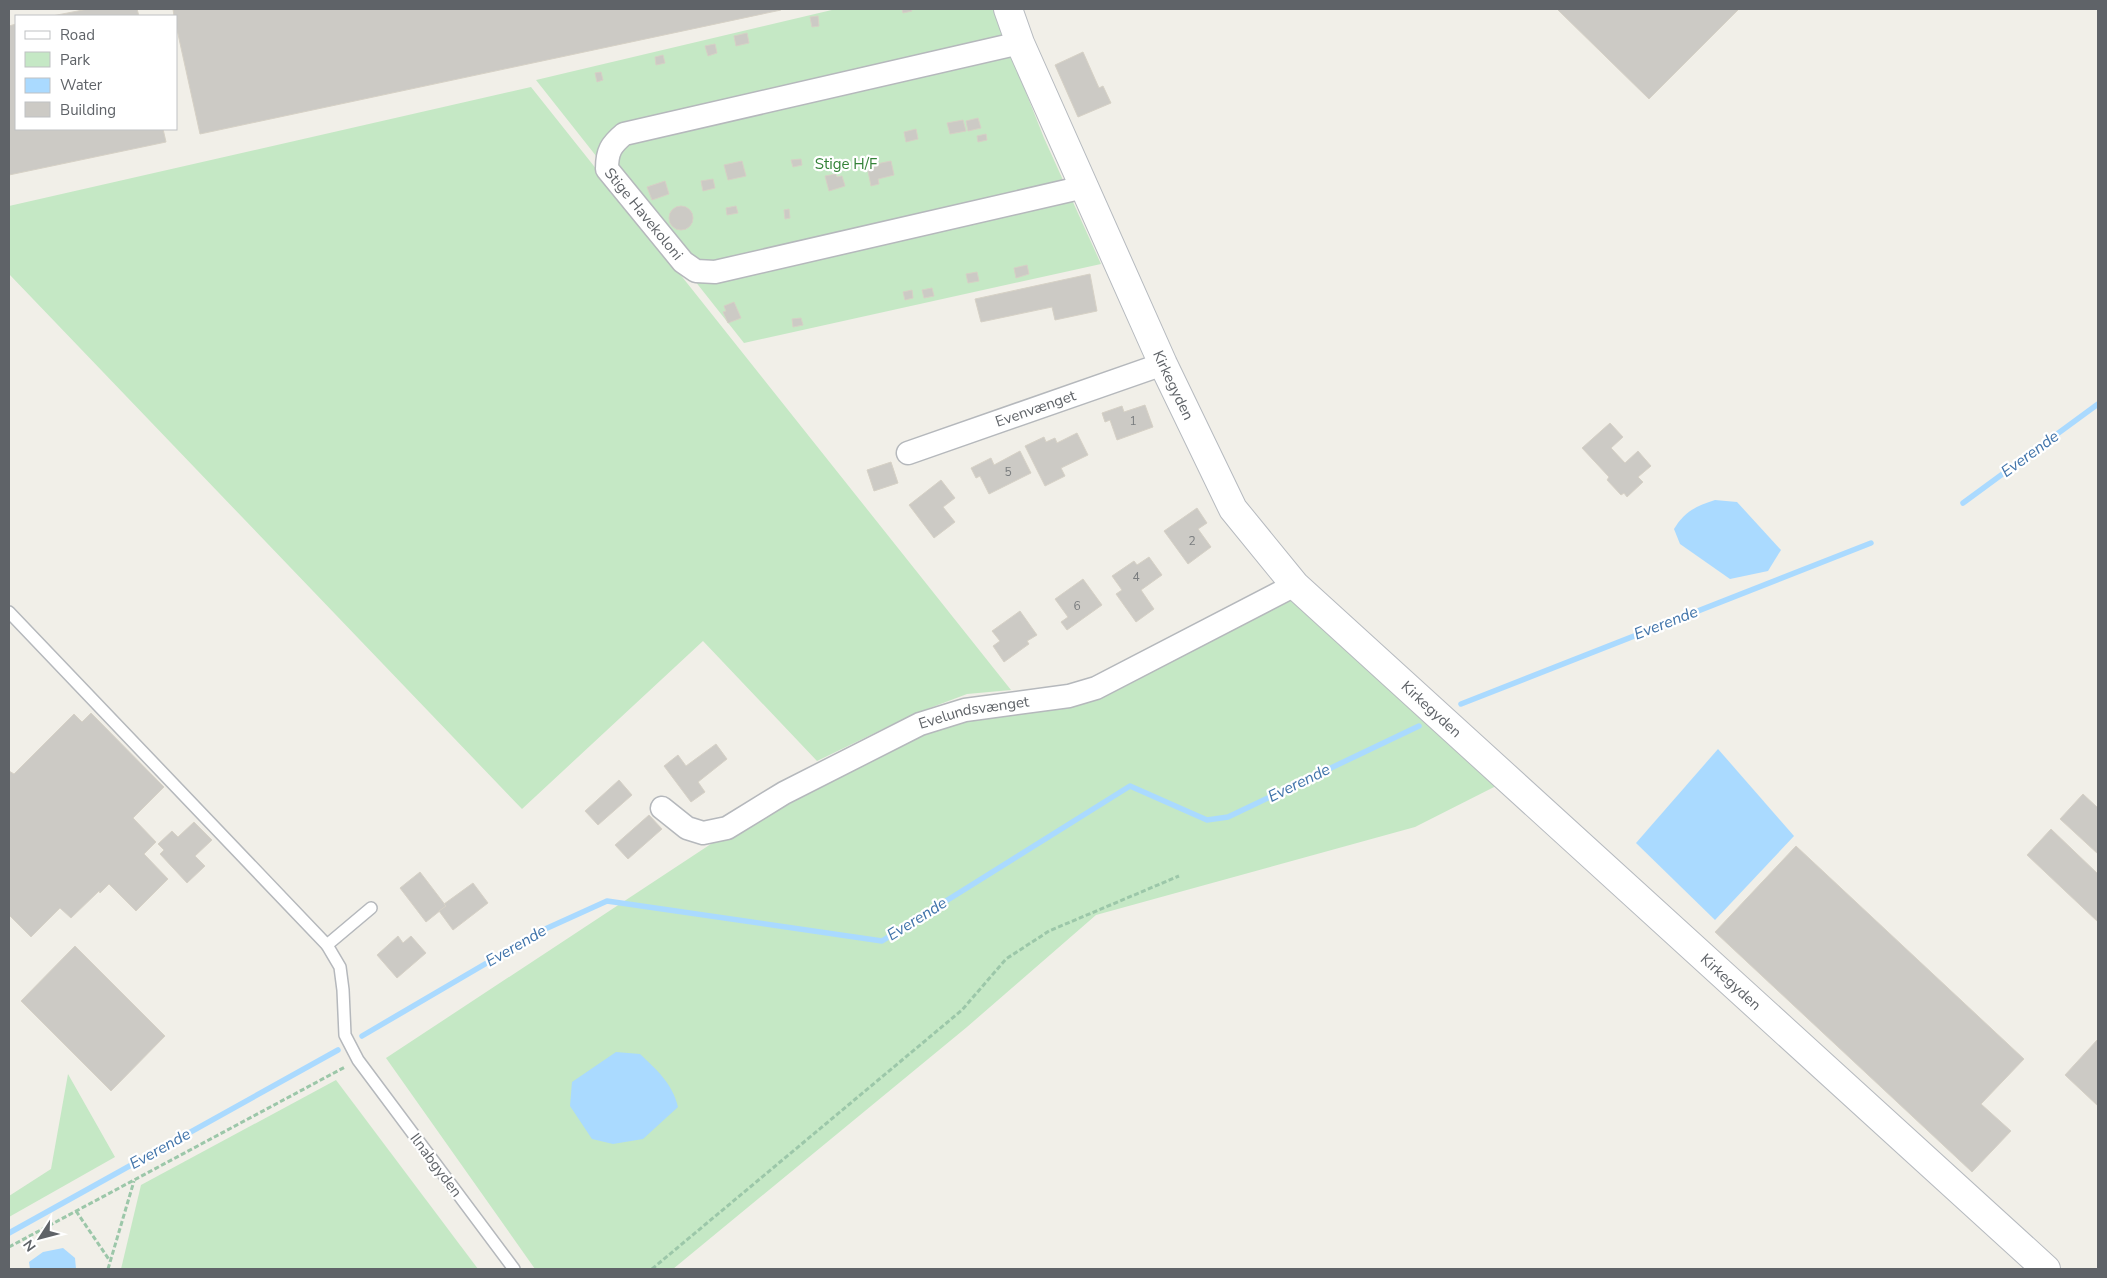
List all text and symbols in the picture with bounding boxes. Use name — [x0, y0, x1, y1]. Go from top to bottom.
legend — [15, 15, 178, 130]
text: Road — [60, 25, 95, 45]
text: Park — [60, 50, 90, 70]
text: Water — [60, 75, 103, 95]
text: Building — [60, 100, 116, 120]
park label: Stige H/F — [815, 154, 877, 174]
street label: Stige Havekoloni — [600, 163, 687, 264]
street label: Kirkegyden — [1148, 347, 1199, 423]
street label: Evenvænget — [993, 385, 1079, 432]
house number: 1 — [1129, 413, 1137, 429]
water label: Everende — [1996, 425, 2064, 483]
house number: 5 — [1004, 464, 1012, 480]
house number: 2 — [1188, 533, 1196, 549]
house number: 4 — [1132, 569, 1140, 585]
house number: 6 — [1073, 598, 1081, 614]
water label: Everende — [1631, 601, 1702, 645]
street label: Kirkegyden — [1397, 676, 1466, 742]
street label: Evelundsvænget — [916, 691, 1031, 734]
water label: Everende — [1264, 758, 1334, 808]
water label: Everende — [883, 892, 952, 946]
water label: Everende — [482, 920, 551, 972]
street label: Kirkegyden — [1696, 949, 1765, 1015]
water label: Everende — [125, 1123, 195, 1175]
street label: Ilnabgyden — [405, 1129, 467, 1201]
north arrow — [15, 1213, 65, 1263]
text: N — [19, 1236, 41, 1255]

